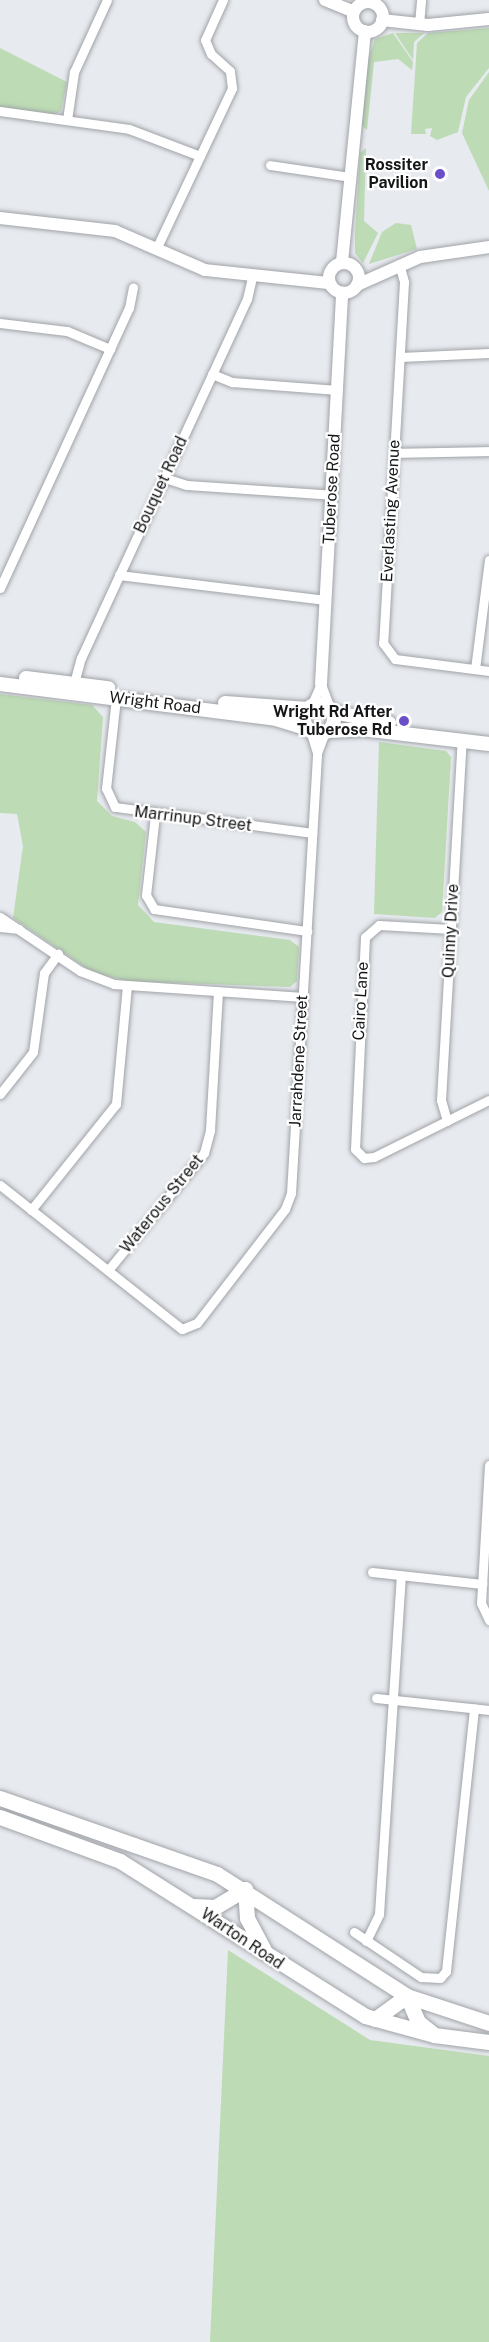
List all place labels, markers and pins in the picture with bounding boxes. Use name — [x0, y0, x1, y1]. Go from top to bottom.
place label: Rossiter Pavilion — [365, 155, 428, 193]
marker: Rossiter Pavilion — [433, 167, 447, 181]
place label: Wright Rd After Tuberose Rd — [273, 702, 392, 740]
marker: Wright Rd After Tuberose Rd — [397, 714, 411, 728]

